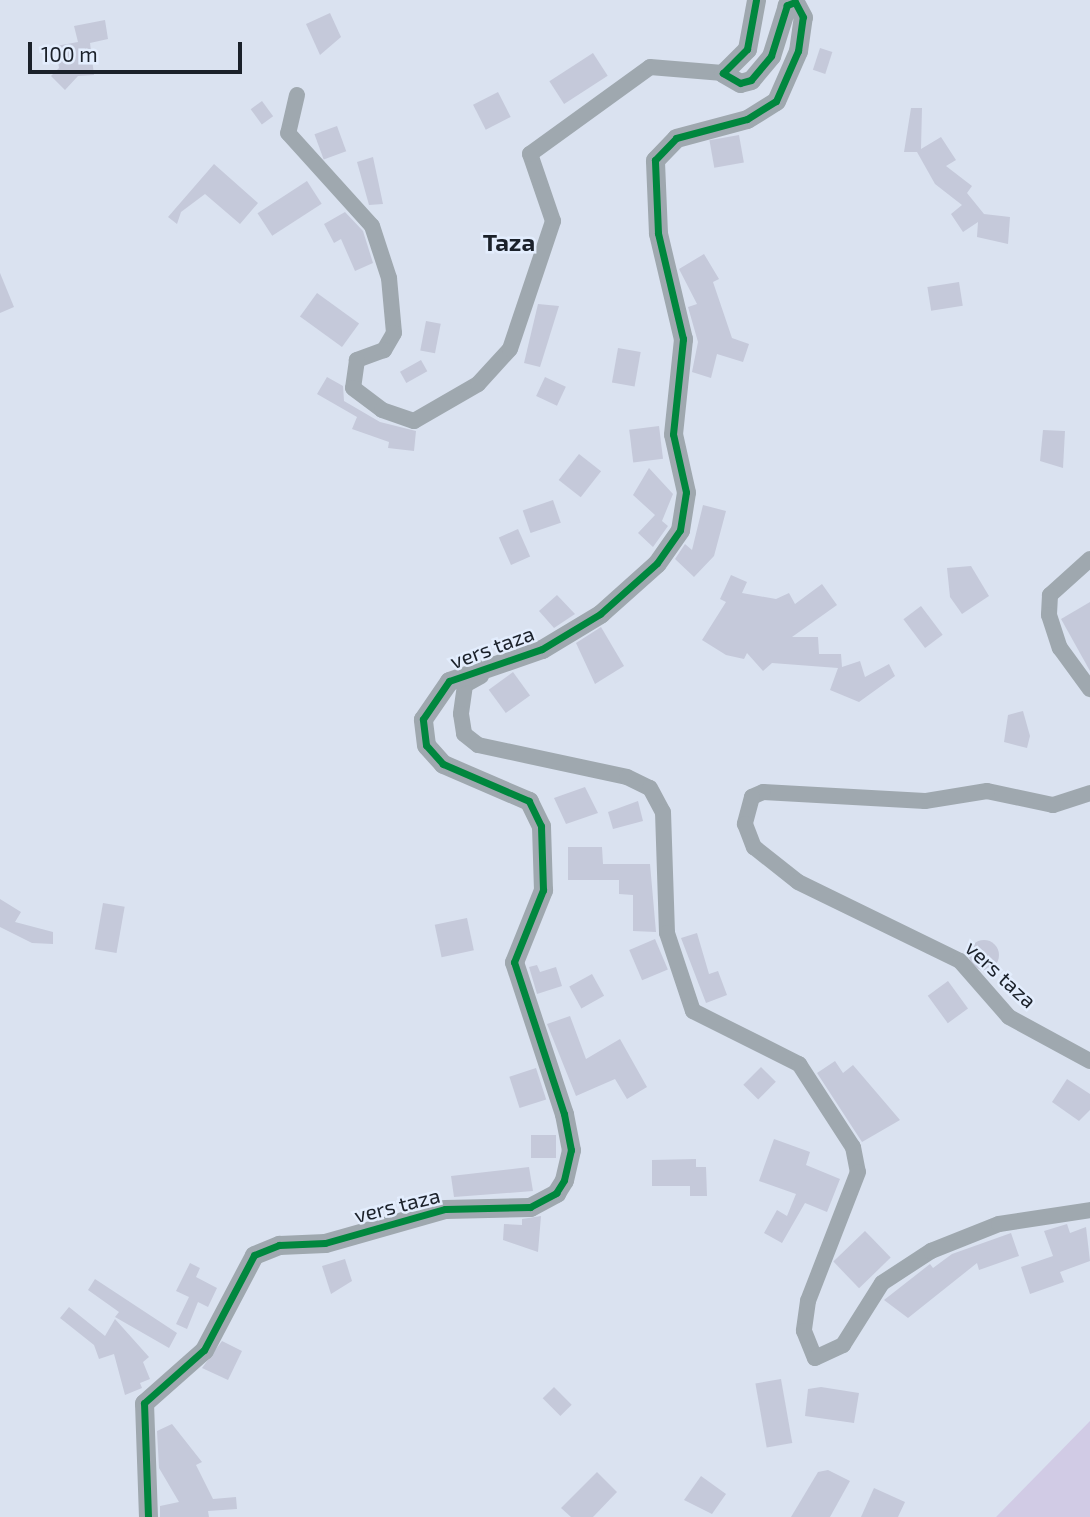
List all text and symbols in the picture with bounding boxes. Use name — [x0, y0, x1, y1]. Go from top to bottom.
scale bar — [32, 28, 245, 72]
text: 100 m — [41, 41, 98, 66]
district label: Taza — [483, 228, 535, 256]
street label: vers taza — [446, 620, 538, 674]
street label: vers taza — [960, 935, 1042, 1013]
street label: vers taza — [351, 1182, 443, 1228]

